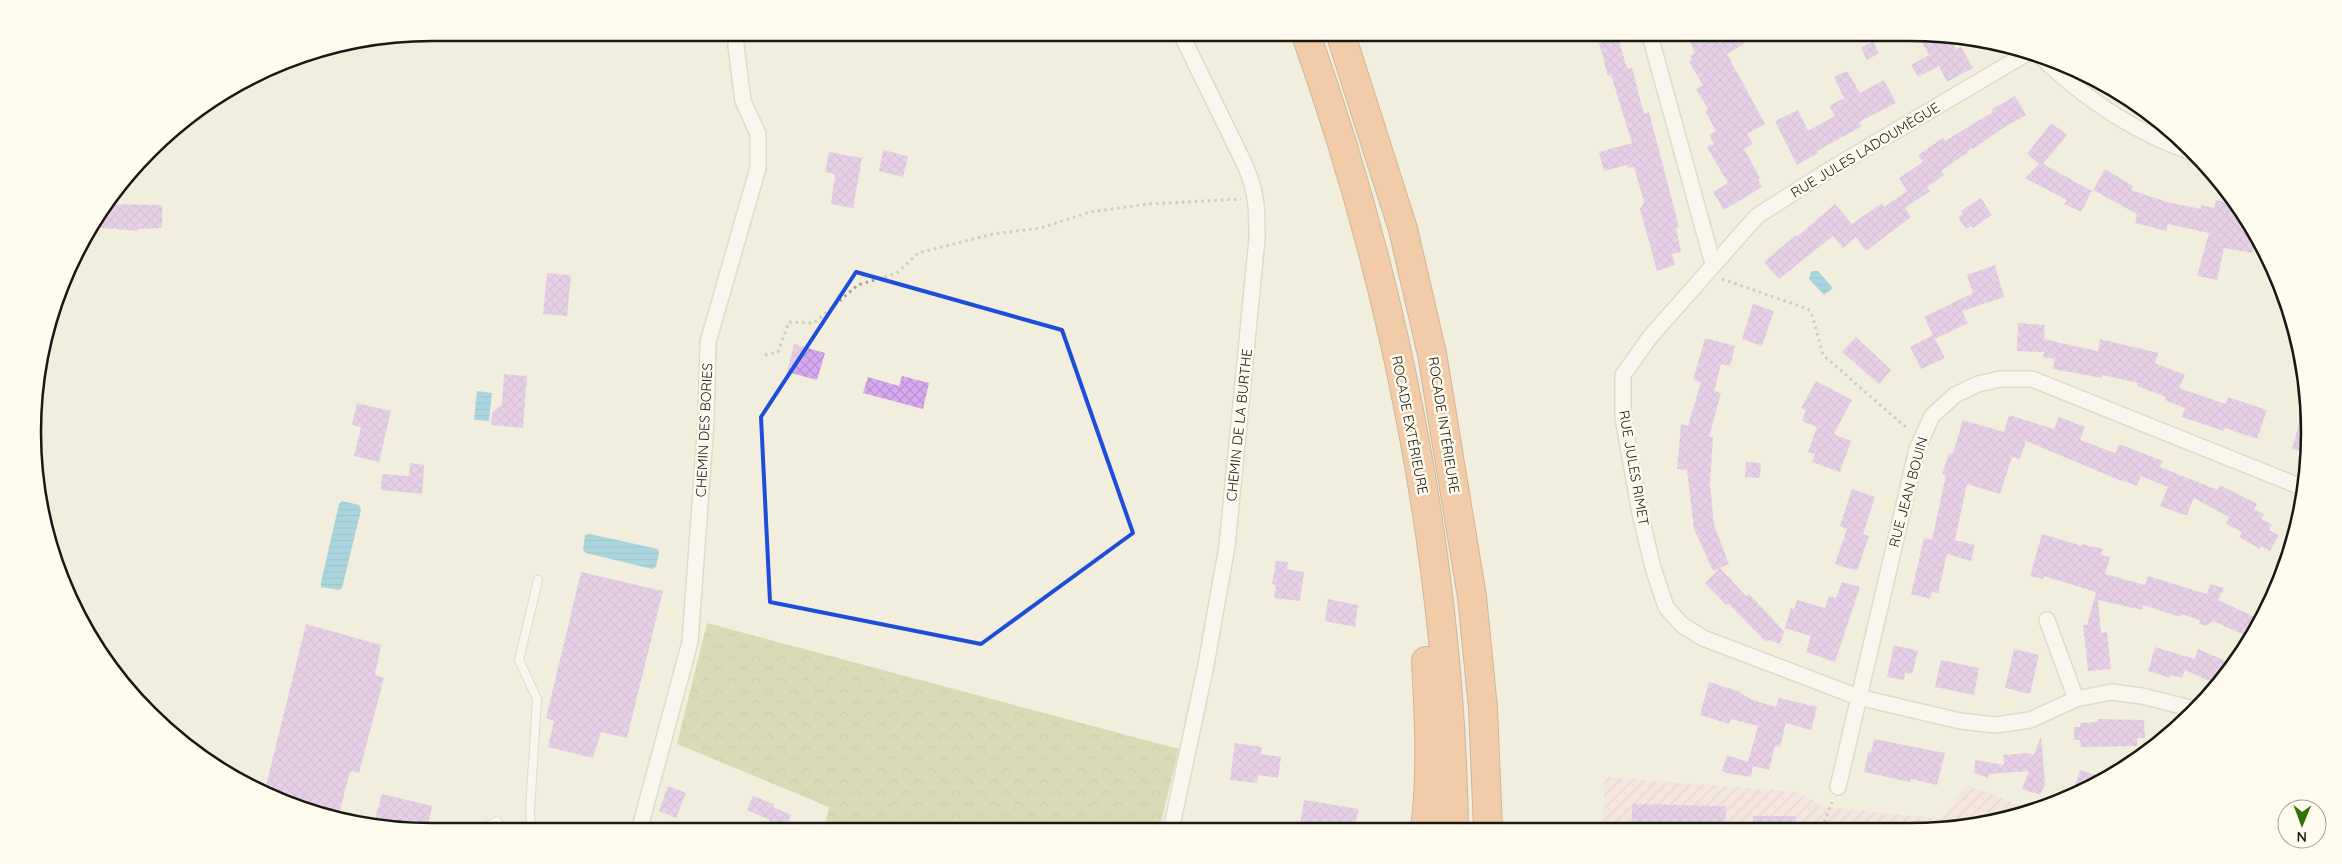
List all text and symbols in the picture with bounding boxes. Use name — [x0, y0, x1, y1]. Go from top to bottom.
street label: RUE JULES LADOUMÈGUE — [1787, 98, 1943, 202]
street label: CHEMIN DE LA BURTHE — [1222, 348, 1256, 502]
street label: ROCADE EXTÉRIEURE — [1388, 354, 1432, 496]
street label: ROCADE INTÉRIEURE — [1424, 355, 1464, 495]
street label: CHEMIN DES BORIES — [691, 362, 717, 498]
street label: RUE JULES RIMET — [1615, 409, 1653, 527]
street label: RUE JEAN BOUIN — [1885, 435, 1931, 549]
north arrow — [2277, 799, 2327, 849]
text: N — [2296, 828, 2307, 846]

